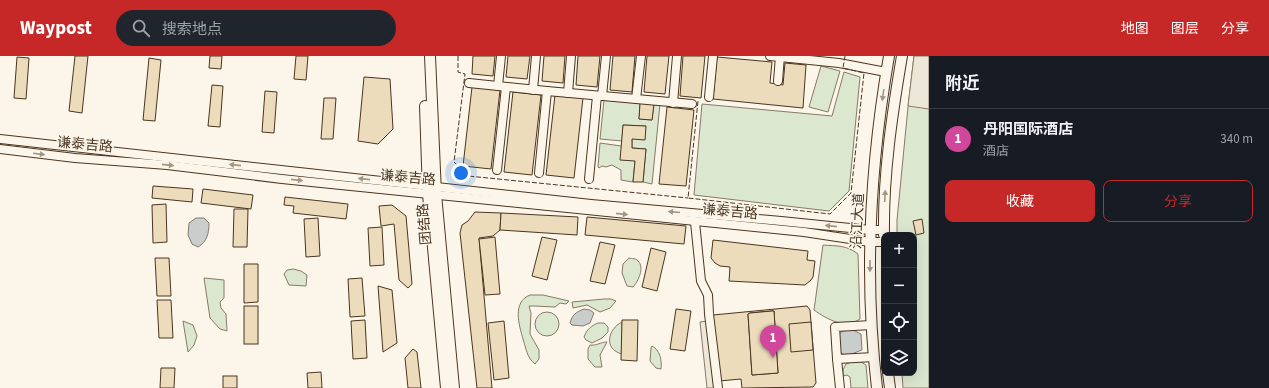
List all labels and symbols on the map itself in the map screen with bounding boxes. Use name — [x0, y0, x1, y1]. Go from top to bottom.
one-way arrow — [880, 88, 886, 101]
street label: 谦泰吉路 — [56, 133, 114, 157]
one-way arrow — [33, 151, 45, 157]
one-way arrow — [162, 162, 174, 169]
one-way arrow — [228, 162, 241, 168]
your location — [451, 163, 471, 183]
street label: 谦泰吉路 — [379, 166, 437, 190]
one-way arrow — [358, 176, 370, 183]
one-way arrow — [291, 177, 303, 184]
one-way arrow — [882, 190, 889, 202]
street label: 沿江大道 — [847, 193, 869, 249]
street label: 谦泰吉路 — [701, 200, 759, 224]
street label: 团结路 — [413, 202, 437, 246]
one-way arrow — [668, 208, 680, 215]
one-way arrow — [615, 211, 628, 217]
one-way arrow — [825, 223, 837, 229]
one-way arrow — [867, 260, 873, 273]
pin: 1 — [760, 325, 786, 358]

